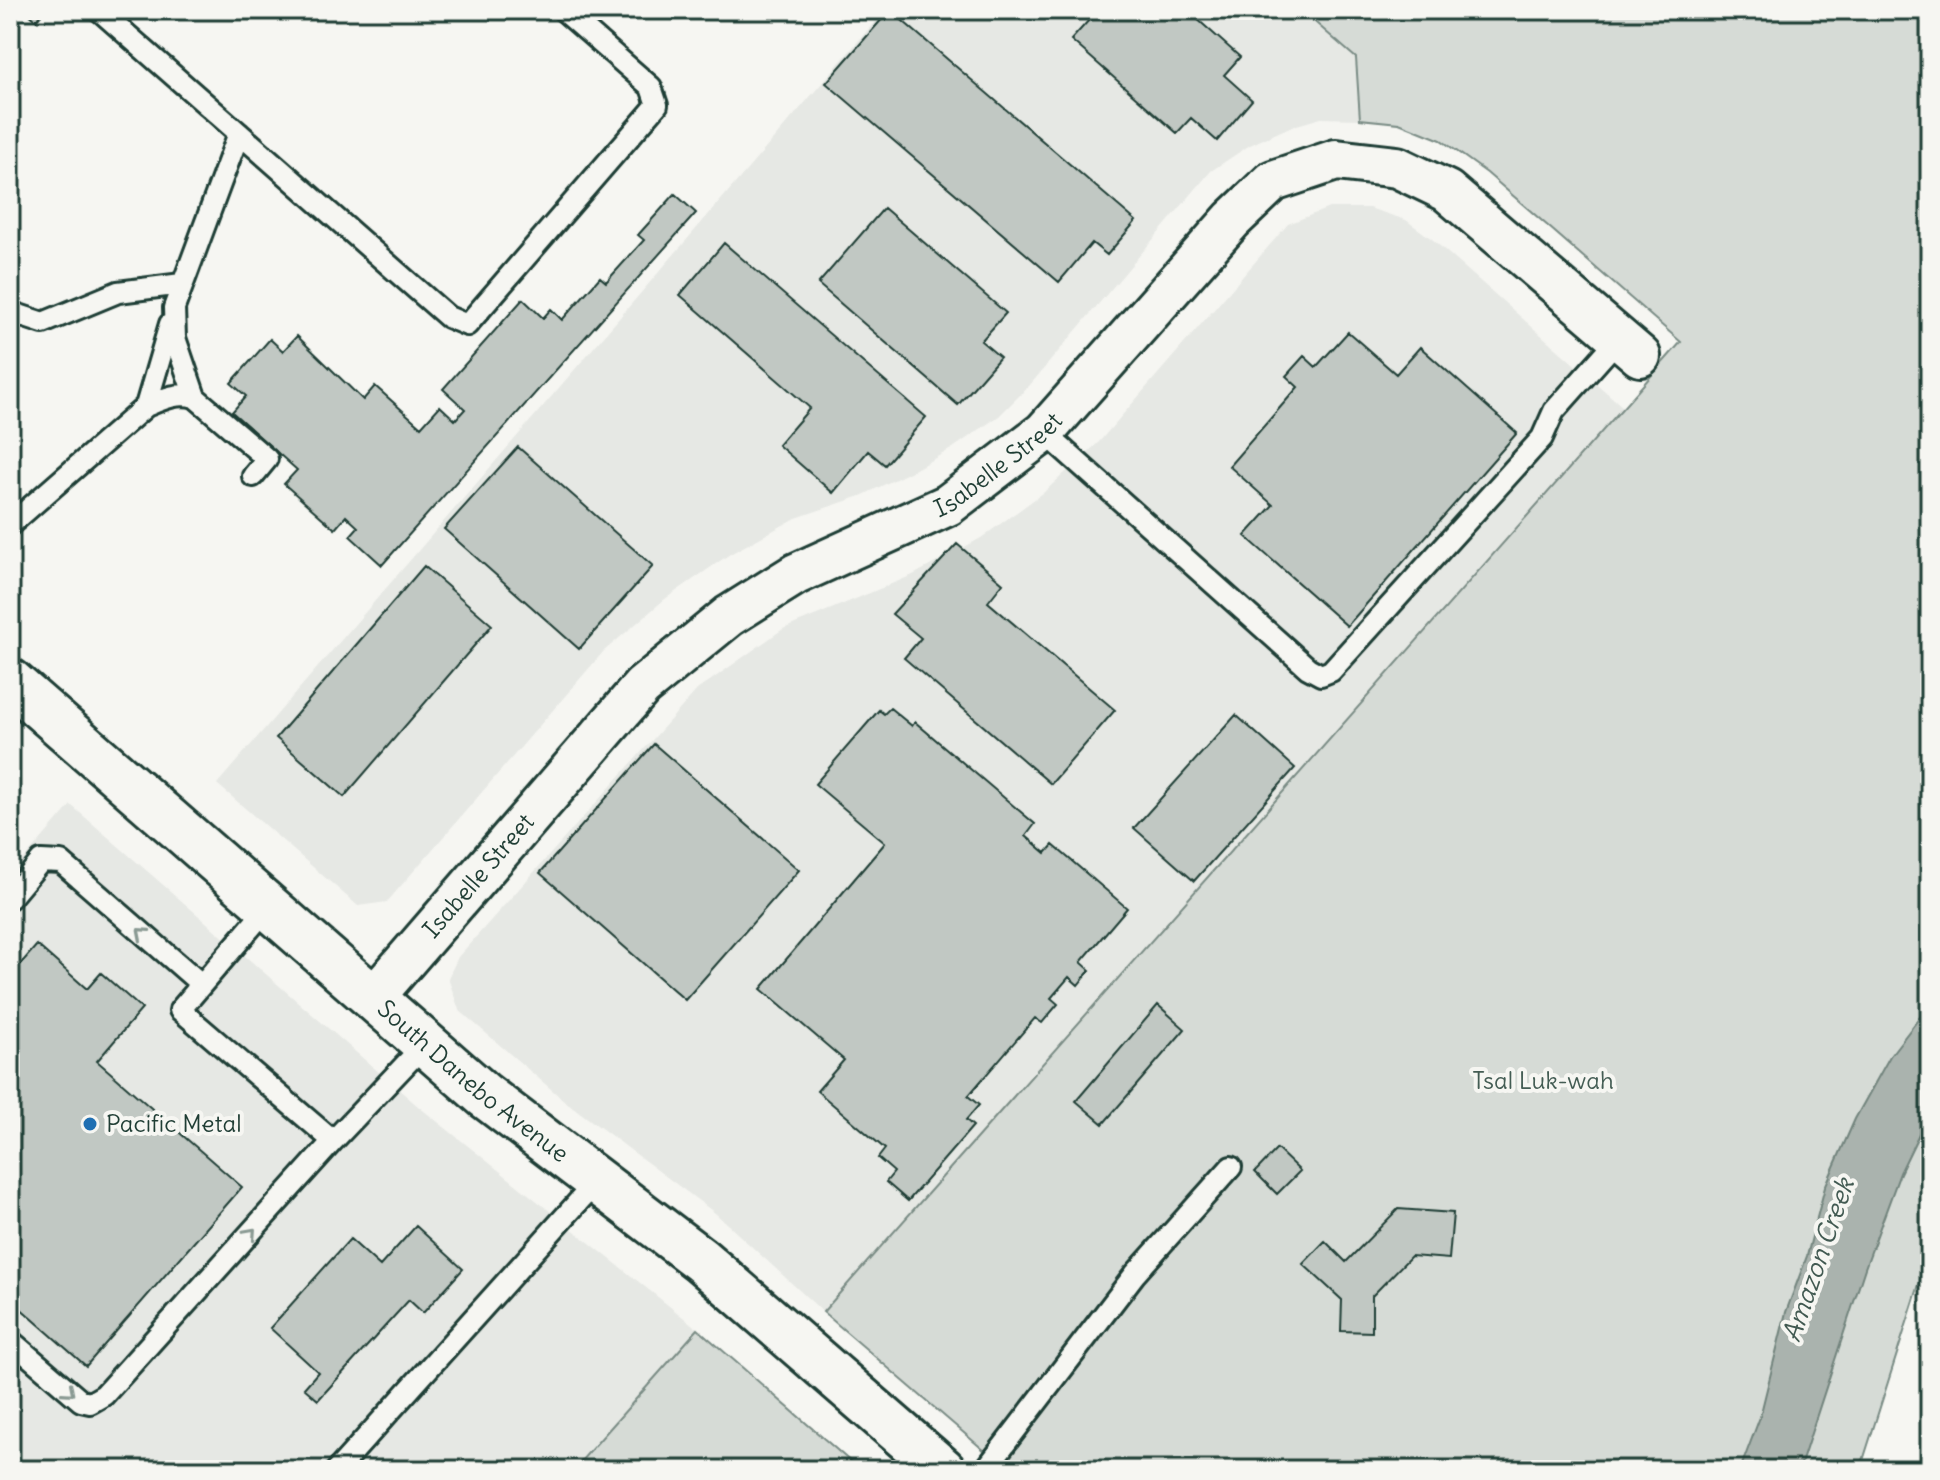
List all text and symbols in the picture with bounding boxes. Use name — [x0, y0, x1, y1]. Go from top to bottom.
street label: Isabelle Street — [929, 406, 1068, 523]
street label: Isabelle Street — [416, 807, 540, 944]
one-way arrow — [137, 928, 152, 943]
street label: South Danebo Avenue — [372, 993, 575, 1168]
park label: Tsal Luk-wah — [1472, 1065, 1614, 1095]
place label: Pacific Metal — [106, 1108, 242, 1138]
marker: Pacific Metal — [81, 1115, 99, 1133]
water label: Amazon Creek — [1774, 1172, 1861, 1346]
one-way arrow — [241, 1227, 255, 1242]
one-way arrow — [60, 1381, 74, 1396]

